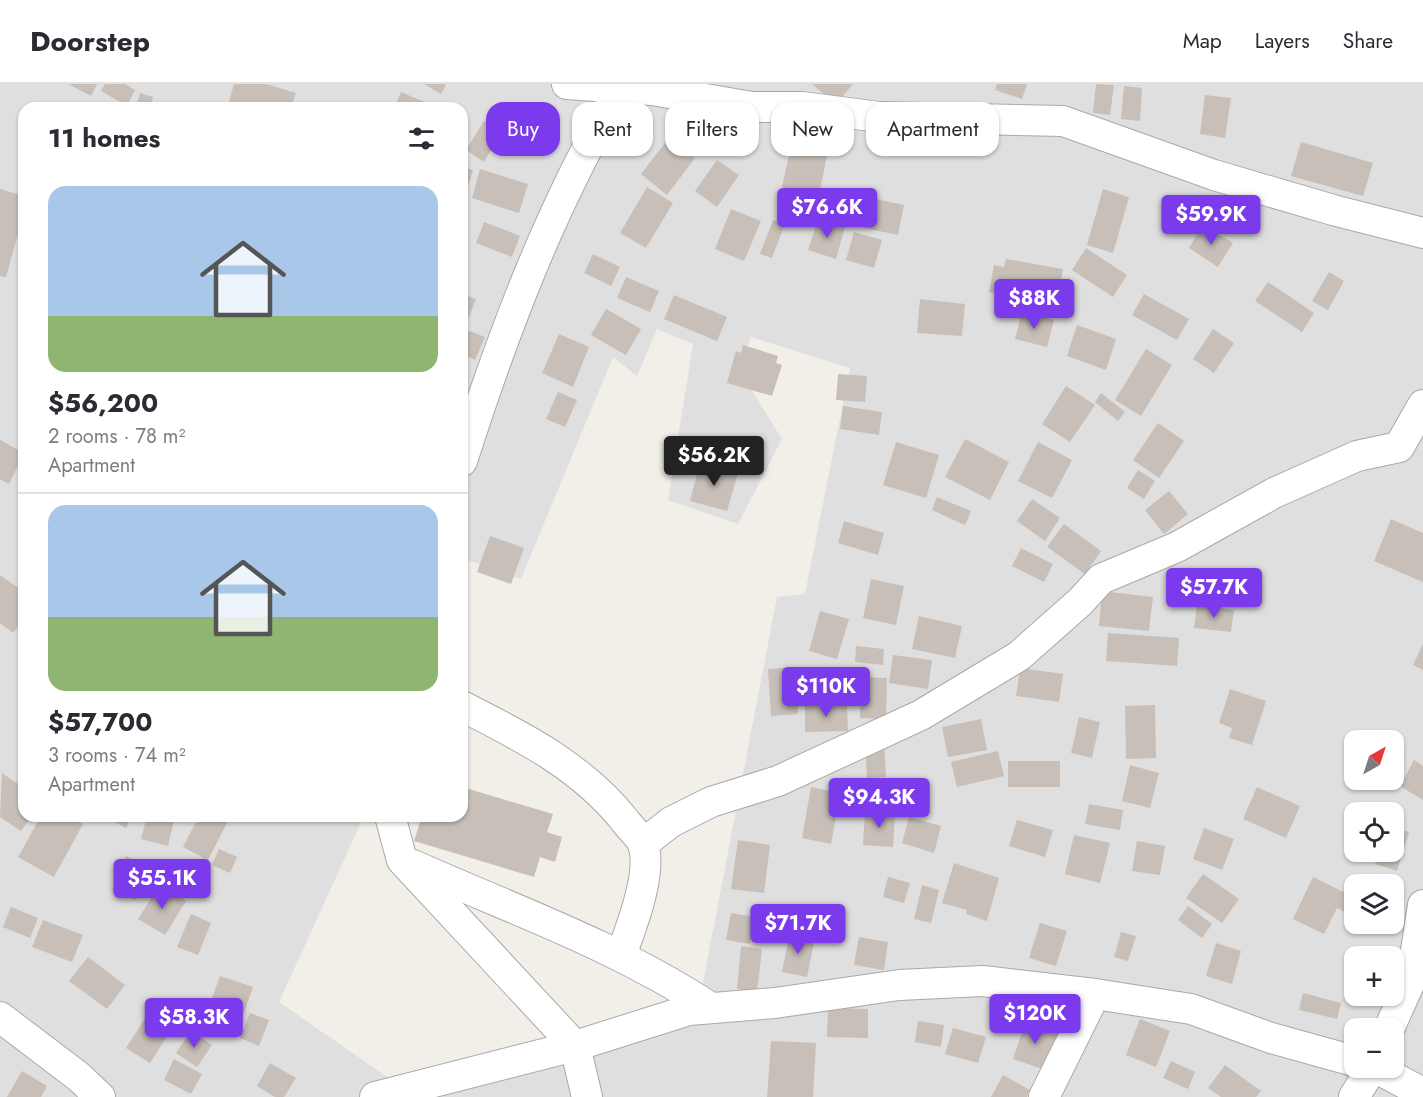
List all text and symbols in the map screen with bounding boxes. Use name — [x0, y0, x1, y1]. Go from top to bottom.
text: Doorstep — [30, 21, 150, 62]
text: Map — [1183, 26, 1222, 56]
text: Layers — [1255, 26, 1310, 56]
text: Share — [1343, 26, 1393, 56]
chip: Buy — [486, 102, 560, 156]
chip: Rent — [572, 102, 653, 156]
chip: Filters — [665, 102, 759, 156]
chip: New — [771, 102, 854, 156]
chip: Apartment — [866, 102, 999, 156]
text: 11 homes — [48, 119, 160, 157]
icon: filters — [405, 122, 438, 155]
pin: $76.6K — [778, 188, 876, 239]
text: $76.6K — [791, 193, 863, 222]
pin: $59.9K — [1162, 195, 1260, 246]
text: $59.9K — [1175, 200, 1247, 229]
icon: home — [189, 225, 297, 333]
pin: $88K — [998, 279, 1070, 330]
text: $88K — [1008, 284, 1060, 313]
text: $56,200 — [48, 384, 158, 422]
text: 2 rooms · 78 m² — [48, 422, 185, 451]
pin: $56.2K — [665, 436, 763, 487]
text: $56.2K — [678, 441, 750, 470]
text: Apartment — [48, 451, 135, 480]
icon: home — [189, 544, 297, 652]
pin: $57.7K — [1165, 568, 1263, 619]
text: $57.7K — [1180, 573, 1248, 602]
pin: $110K — [784, 667, 868, 718]
text: $110K — [796, 672, 856, 701]
text: $57,700 — [48, 703, 153, 741]
north arrow — [1344, 730, 1404, 790]
map controls — [1344, 730, 1404, 1078]
text: 3 rooms · 74 m² — [48, 741, 186, 770]
text: Apartment — [48, 770, 135, 799]
pin: $94.3K — [830, 778, 928, 829]
text: $94.3K — [843, 783, 915, 812]
button: locate — [1344, 802, 1404, 862]
pin: $55.1K — [113, 859, 211, 910]
text: $55.1K — [128, 864, 196, 893]
button: layers — [1344, 874, 1404, 934]
pin: $71.7K — [749, 904, 847, 955]
text: $71.7K — [764, 909, 832, 938]
button: + — [1344, 946, 1404, 1006]
pin: $120K — [993, 994, 1077, 1045]
pin: $58.3K — [145, 998, 243, 1049]
text: $120K — [1004, 999, 1066, 1028]
text: $58.3K — [159, 1003, 229, 1032]
button: − — [1344, 1018, 1404, 1078]

